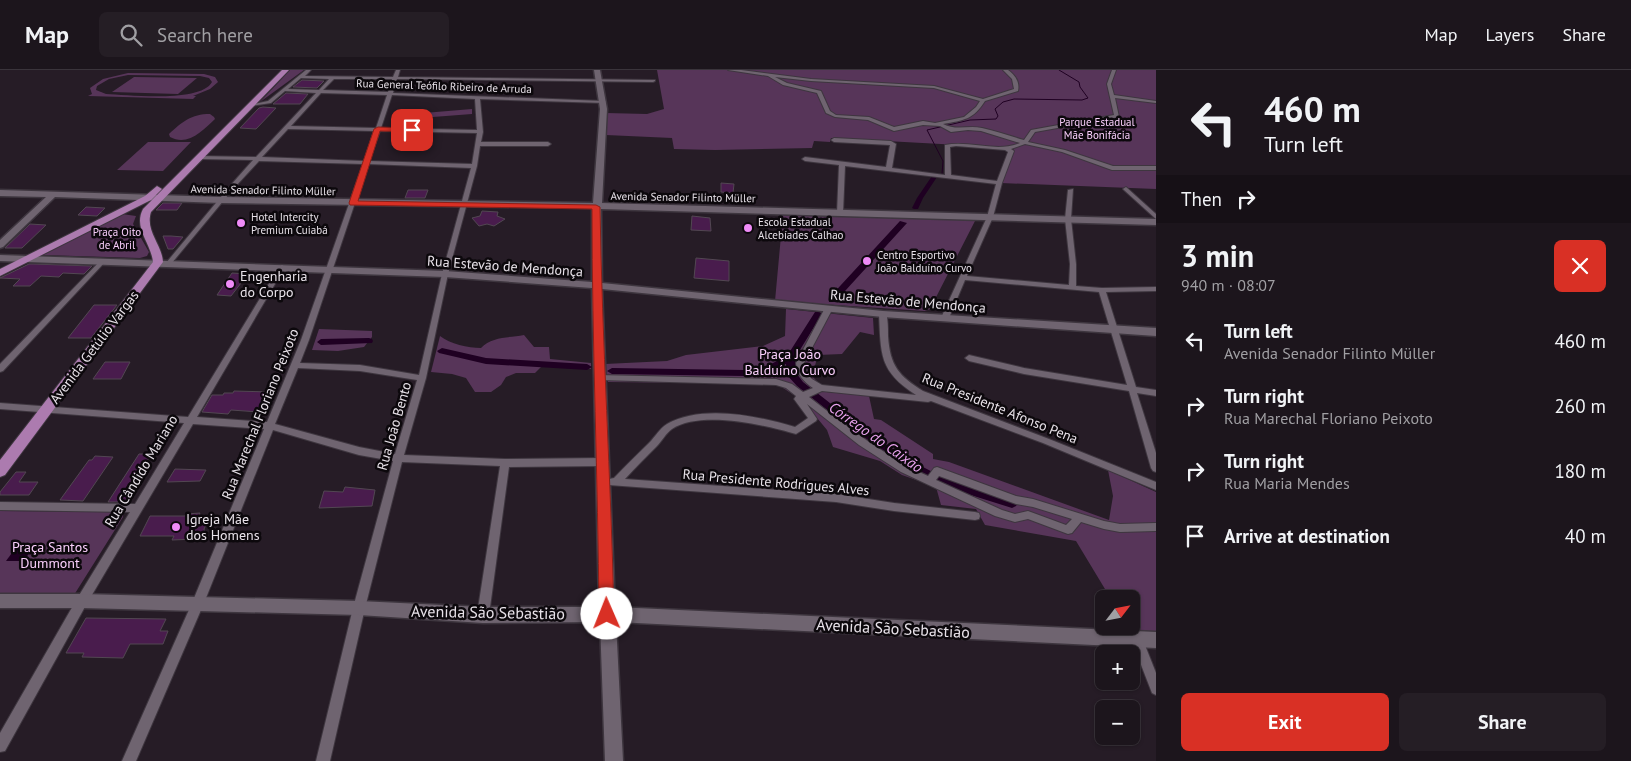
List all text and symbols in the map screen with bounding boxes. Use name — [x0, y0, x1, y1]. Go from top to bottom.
search box — [99, 12, 449, 57]
text: Map — [25, 19, 69, 50]
icon: search — [117, 21, 145, 49]
text: Search here — [157, 23, 253, 47]
text: Map — [1425, 23, 1457, 46]
text: Layers — [1485, 23, 1534, 46]
text: Share — [1562, 23, 1606, 46]
street label: Rua General Teófilo Ribeiro de Arruda — [356, 76, 532, 96]
text: 460 m — [1264, 86, 1361, 132]
icon: left — [1181, 90, 1246, 155]
pin — [391, 109, 433, 151]
park label: Parque Estadual Mãe Bonifácia — [1059, 115, 1136, 142]
icon: arrive — [398, 116, 426, 144]
text: Turn left — [1264, 130, 1343, 158]
street label: Avenida Senador Filinto Müller — [190, 182, 336, 198]
icon: right — [1232, 185, 1260, 213]
text: Then — [1181, 187, 1222, 211]
street label: Avenida Senador Filinto Müller — [610, 189, 756, 205]
place label: Hotel Intercity Premium Cuiabá — [251, 210, 328, 237]
place label: Escola Estadual Alcebíades Calhao — [758, 215, 844, 242]
marker: Hotel Intercity Premium Cuiabá — [235, 217, 247, 229]
marker: Escola Estadual Alcebíades Calhao — [742, 222, 754, 234]
park label: Praça Oito de Abril — [93, 225, 141, 252]
text: 3 min — [1181, 236, 1254, 275]
button: close — [1554, 240, 1606, 292]
place label: Centro Esportivo João Balduíno Curvo — [876, 248, 972, 275]
street label: Rua Estevão de Mendonça — [426, 252, 584, 280]
marker: Centro Esportivo João Balduíno Curvo — [861, 255, 873, 267]
place label: Engenharia do Corpo — [240, 267, 308, 301]
text: 940 m · 08:07 — [1181, 275, 1276, 295]
marker: Engenharia do Corpo — [224, 278, 236, 290]
street label: Rua Estevão de Mendonça — [829, 285, 987, 317]
street label: Avenida Getúlio Vargas — [46, 287, 142, 407]
text: Turn left — [1224, 319, 1293, 343]
street label: Rua Marechal Floriano Peixoto — [217, 326, 303, 502]
icon: left — [1181, 327, 1209, 355]
text: 460 m — [1554, 329, 1606, 353]
text: Avenida Senador Filinto Müller — [1224, 343, 1435, 363]
park label: Praça João Balduíno Curvo — [744, 345, 836, 379]
street label: Rua Presidente Afonso Pena — [919, 368, 1081, 448]
street label: Rua João Bento — [373, 380, 415, 472]
text: Turn right — [1224, 384, 1304, 408]
icon: right — [1181, 392, 1209, 420]
text: 260 m — [1554, 394, 1606, 418]
water label: Córrego do Caixão — [825, 398, 927, 476]
text: Rua Marechal Floriano Peixoto — [1224, 408, 1433, 428]
street label: Rua Cândido Mariano — [100, 412, 182, 530]
text: Turn right — [1224, 449, 1304, 473]
icon: right — [1181, 457, 1209, 485]
text: 180 m — [1554, 459, 1606, 483]
street label: Rua Presidente Rodrigues Alves — [682, 465, 870, 499]
text: Rua Maria Mendes — [1224, 473, 1350, 493]
place label: Igreja Mãe dos Homens — [186, 510, 260, 544]
marker: Igreja Mãe dos Homens — [170, 521, 182, 533]
icon: arrive — [1181, 522, 1209, 550]
text: Arrive at destination — [1224, 524, 1390, 548]
text: 40 m — [1565, 524, 1606, 548]
park label: Praça Santos Dummont — [12, 538, 88, 572]
position arrow — [580, 587, 632, 639]
north arrow — [1095, 590, 1140, 635]
map controls — [1095, 590, 1140, 745]
street label: Avenida São Sebastião — [411, 601, 565, 623]
street label: Avenida São Sebastião — [816, 614, 970, 642]
button: + — [1095, 645, 1140, 690]
button: Exit — [1181, 693, 1389, 751]
button: Share — [1399, 693, 1606, 751]
button: − — [1095, 700, 1140, 745]

